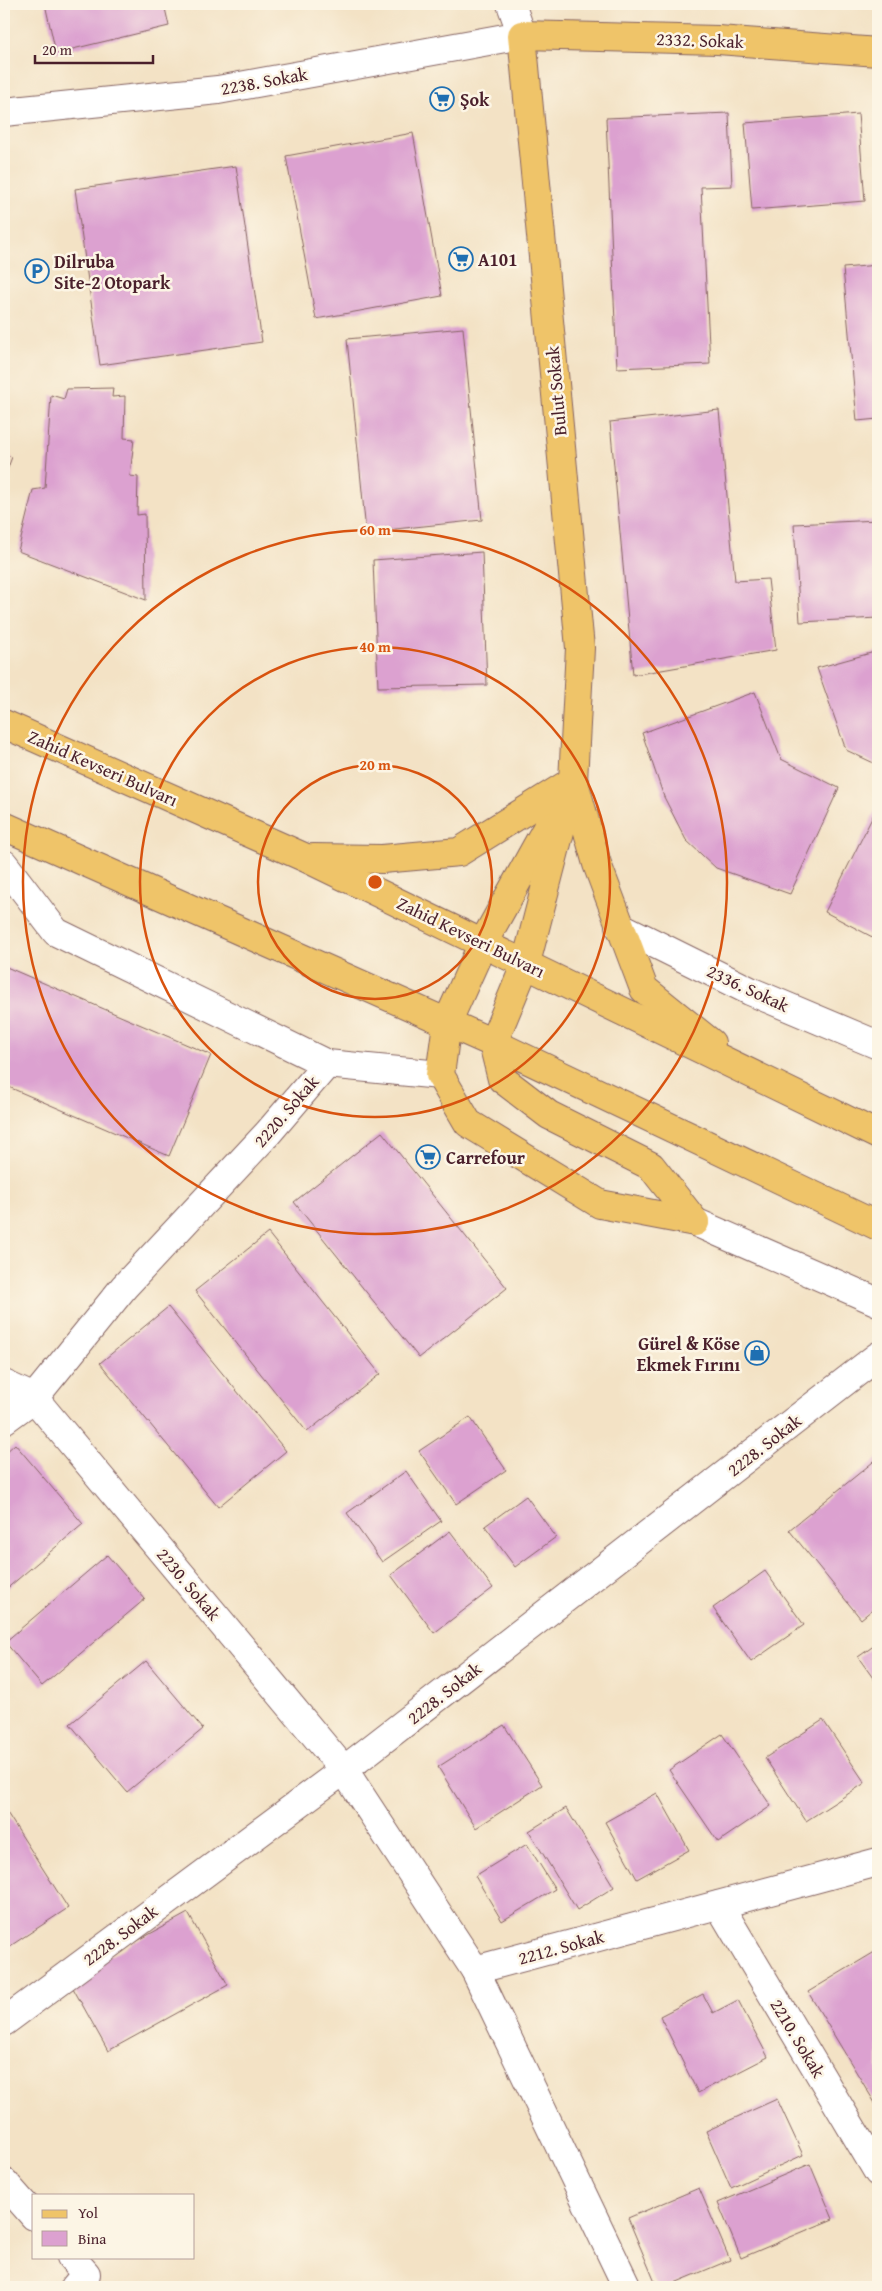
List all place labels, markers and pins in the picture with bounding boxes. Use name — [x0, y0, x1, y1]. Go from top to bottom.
supermarket icon: Şok — [429, 86, 455, 112]
place label: Şok — [460, 86, 490, 113]
supermarket icon: A101 — [448, 246, 474, 272]
place label: A101 — [478, 246, 517, 273]
place label: Dilruba Site-2 Otopark — [54, 248, 171, 296]
parking icon: Dilruba Site-2 Otopark — [24, 258, 50, 284]
centre of rings — [366, 873, 384, 891]
supermarket icon: Carrefour — [415, 1144, 441, 1170]
place label: Carrefour — [446, 1144, 526, 1171]
place label: Gürel & Köse Ekmek Fırını — [637, 1330, 740, 1378]
shop icon: Gürel & Köse Ekmek Fırını — [744, 1340, 770, 1366]

